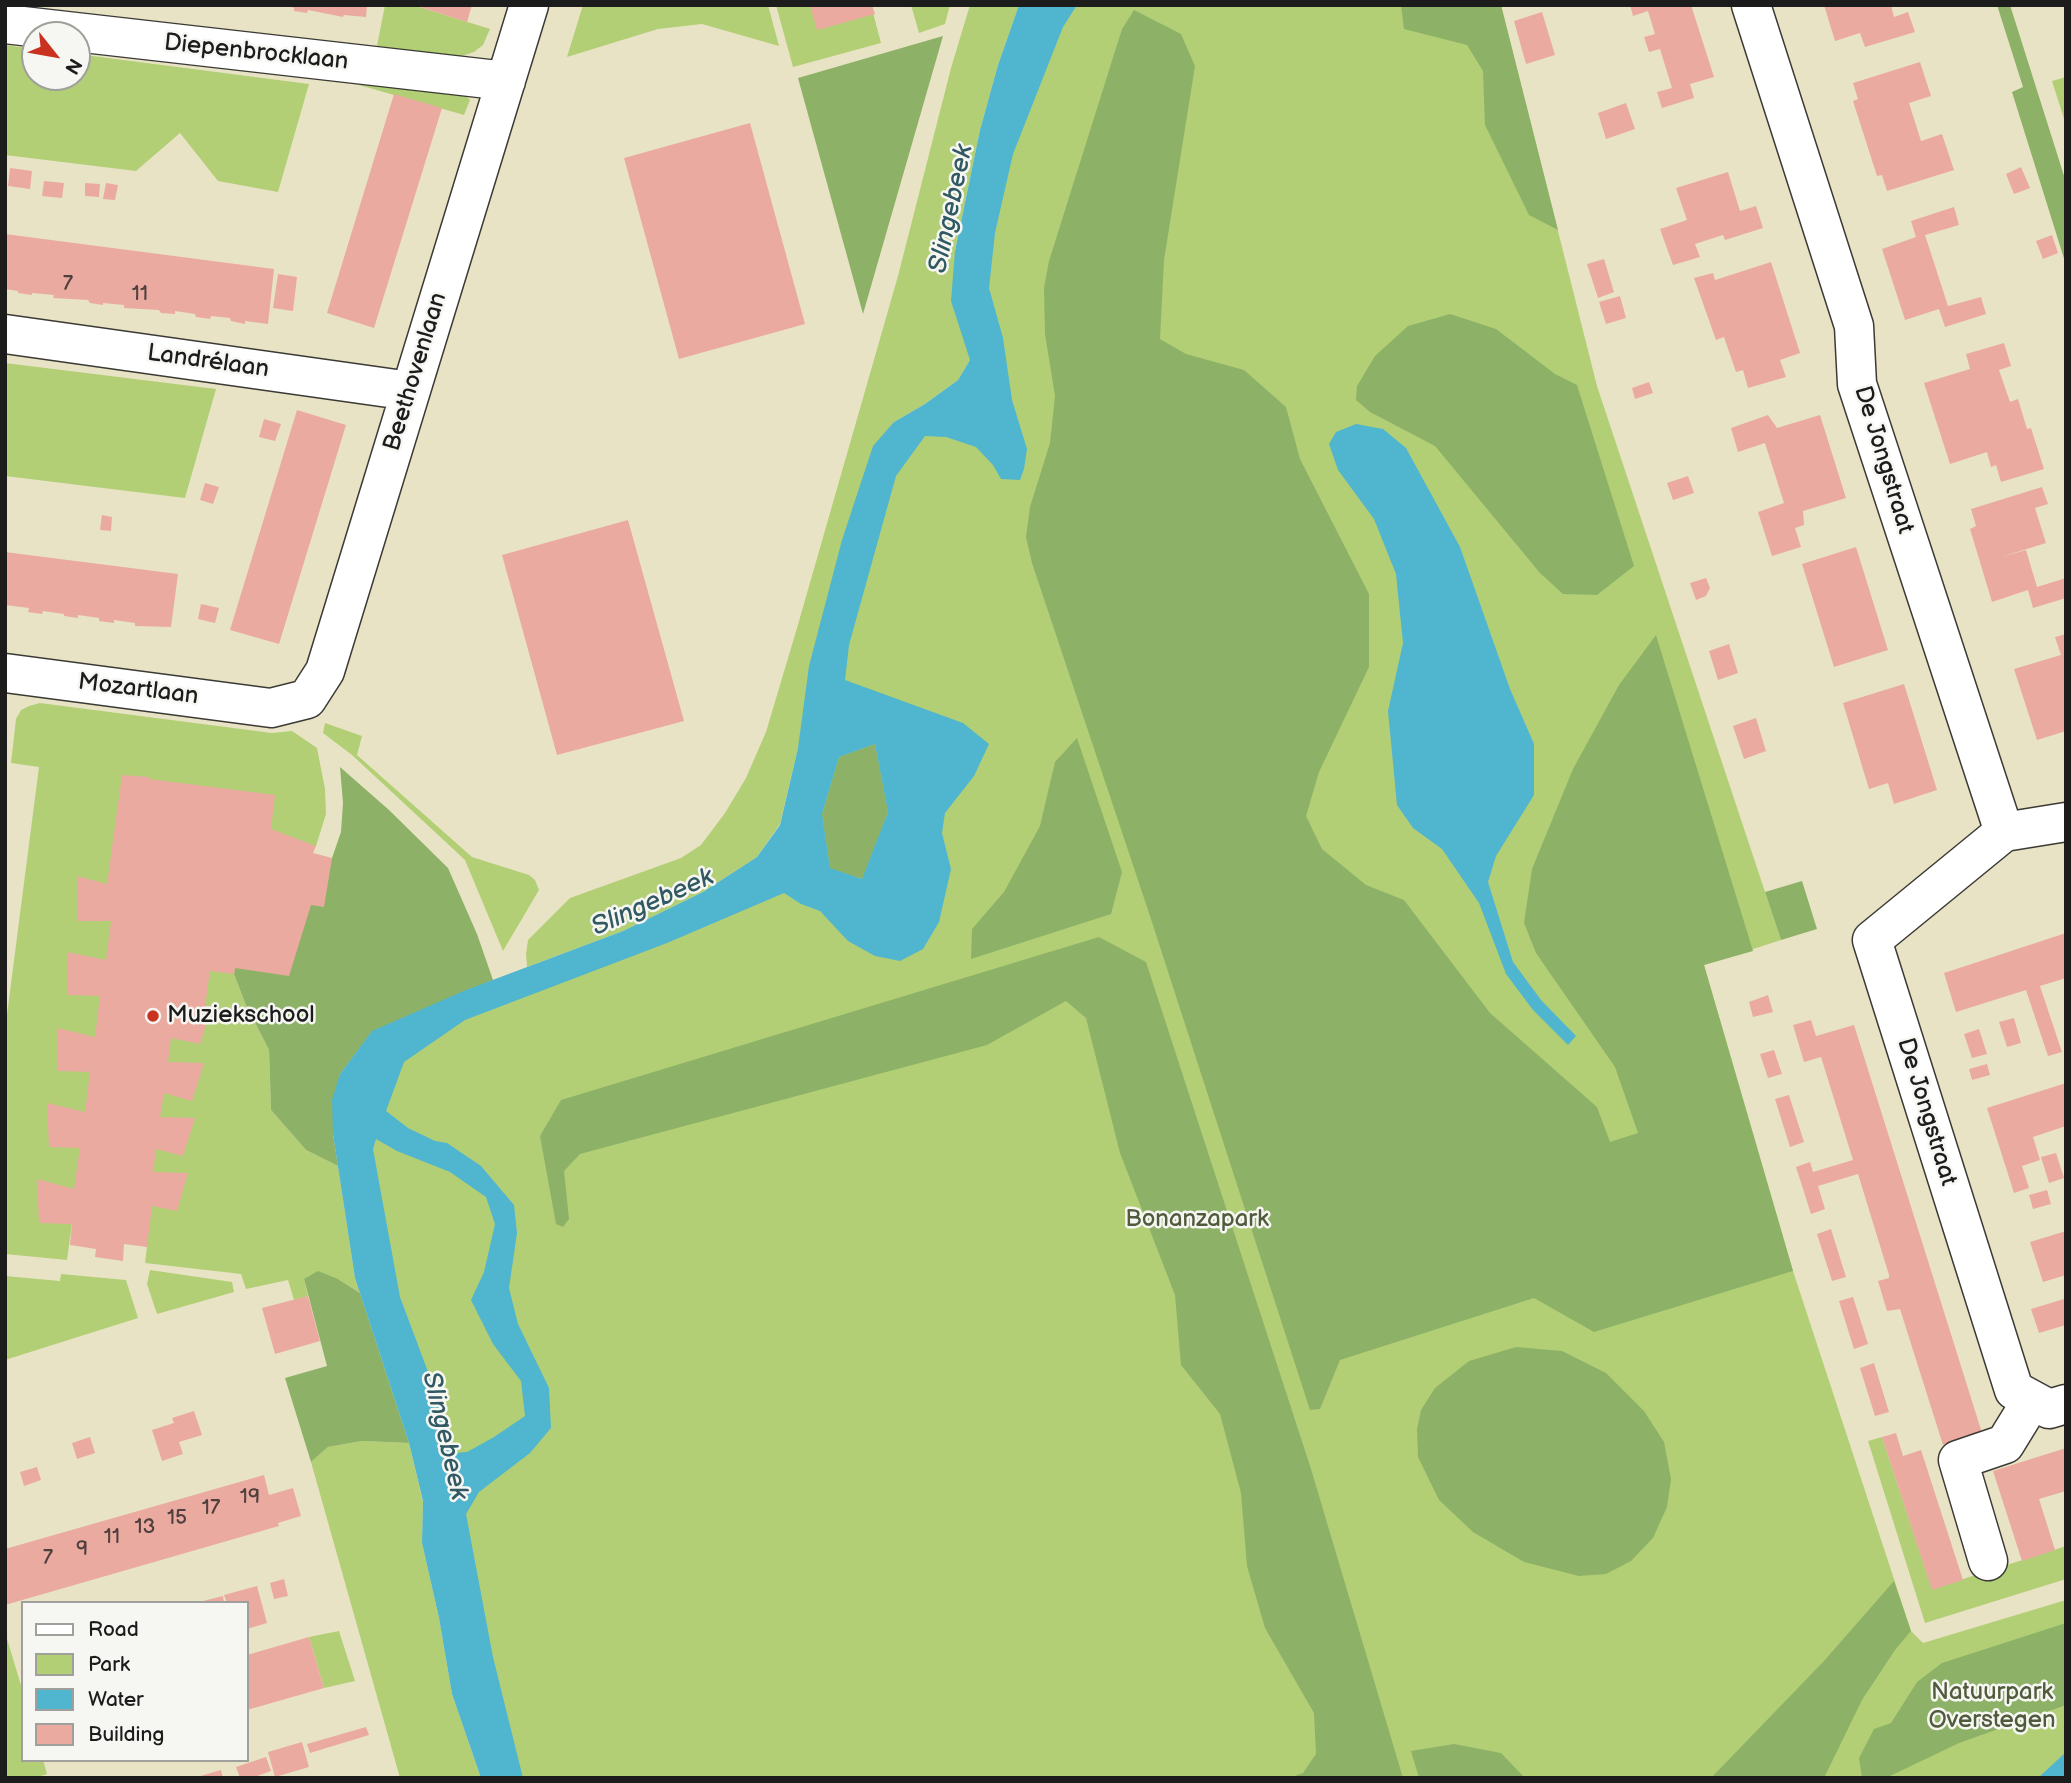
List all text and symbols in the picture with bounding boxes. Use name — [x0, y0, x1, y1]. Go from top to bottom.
north arrow — [21, 21, 91, 91]
street label: Diepenbrocklaan — [163, 29, 349, 77]
text: N — [59, 54, 86, 78]
water label: Slingebeek — [923, 142, 981, 276]
house number: 7 — [63, 272, 73, 298]
house number: 11 — [132, 282, 148, 308]
street label: Beethovenlaan — [378, 289, 454, 455]
street label: Landrélaan — [145, 339, 271, 385]
street label: De Jongstraat — [1847, 383, 1919, 537]
street label: Mozartlaan — [76, 668, 200, 712]
water label: Slingebeek — [587, 862, 719, 944]
place label: Muziekschool — [167, 1002, 315, 1030]
marker: Muziekschool — [145, 1008, 161, 1024]
street label: De Jongstraat — [1890, 1035, 1962, 1189]
park label: Bonanzapark — [1125, 1206, 1269, 1234]
water label: Slingebeek — [414, 1369, 474, 1503]
house number: 19 — [240, 1485, 260, 1511]
house number: 17 — [202, 1496, 220, 1522]
house number: 15 — [167, 1506, 187, 1532]
house number: 13 — [134, 1515, 156, 1541]
house number: 11 — [104, 1525, 120, 1551]
house number: 9 — [76, 1537, 88, 1563]
house number: 7 — [43, 1546, 53, 1572]
legend — [21, 1601, 248, 1762]
text: Road — [88, 1617, 139, 1642]
text: Park — [88, 1652, 130, 1677]
park label: Natuurpark Overstegen — [1929, 1679, 2055, 1735]
text: Water — [88, 1687, 144, 1712]
text: Building — [88, 1722, 164, 1747]

